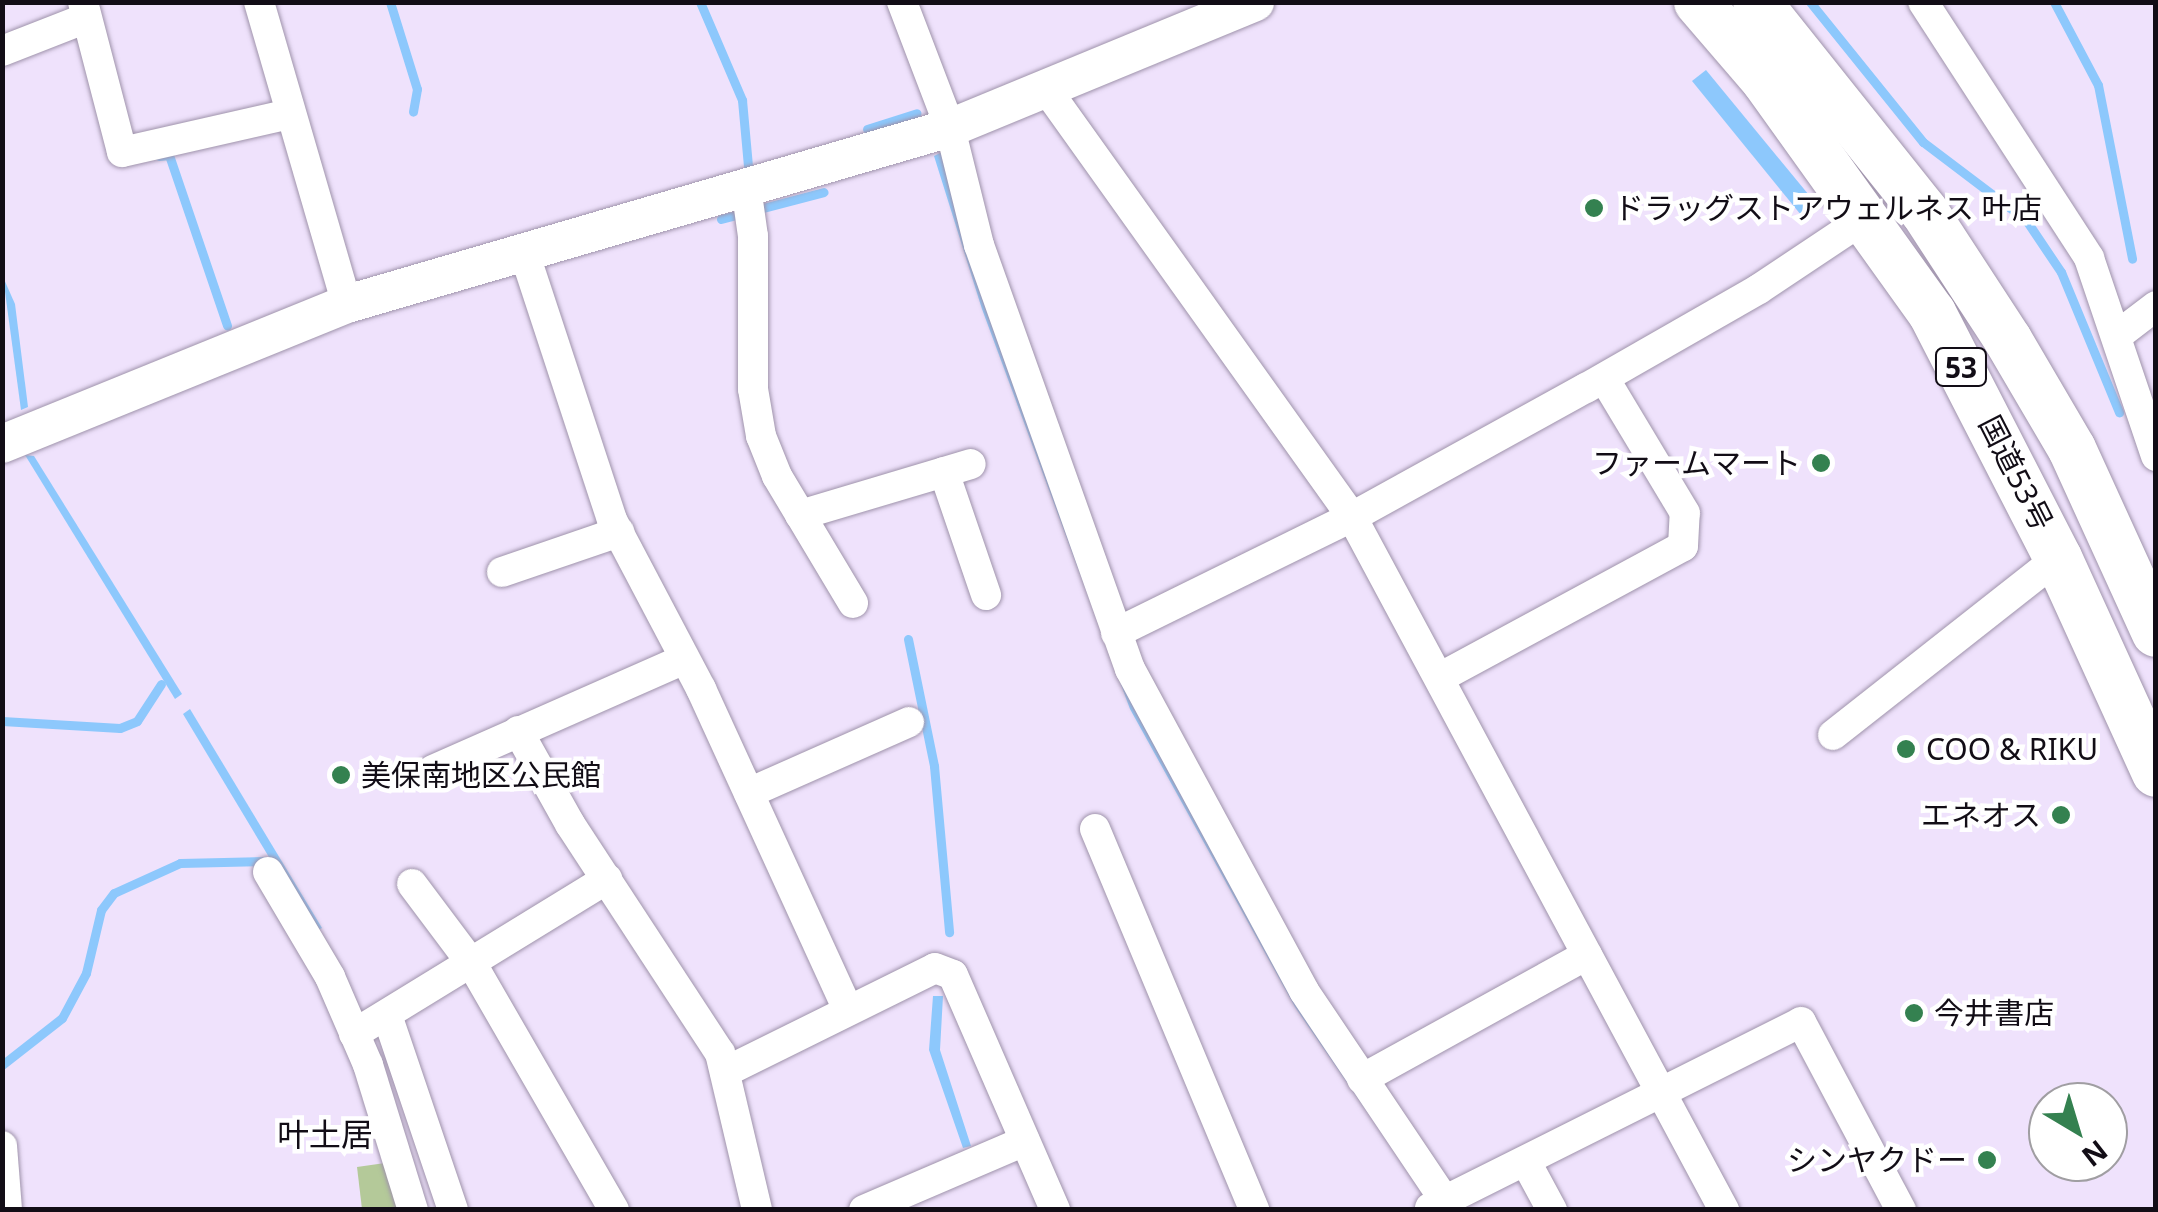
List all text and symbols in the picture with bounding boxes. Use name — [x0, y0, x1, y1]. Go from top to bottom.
place label: ドラッグストアウェルネス 叶店 — [1614, 190, 2042, 226]
marker: ドラッグストアウェルネス 叶店 — [1583, 197, 1605, 219]
road number: 53 — [1934, 344, 1988, 390]
street label: 国道53号 — [1972, 409, 2060, 537]
place label: ファームマート — [1591, 445, 1801, 481]
marker: ファームマート — [1810, 452, 1832, 474]
place label: COO & RIKU — [1926, 731, 2098, 767]
marker: COO & RIKU — [1895, 738, 1917, 760]
place label: 美保南地区公民館 — [361, 757, 601, 793]
marker: 美保南地区公民館 — [330, 764, 352, 786]
place label: エネオス — [1921, 797, 2041, 833]
marker: エネオス — [2050, 804, 2072, 826]
place label: 今井書店 — [1934, 995, 2054, 1031]
marker: 今井書店 — [1903, 1002, 1925, 1024]
north arrow — [2028, 1082, 2128, 1182]
district label: 叶土居 — [277, 1115, 373, 1153]
text: N — [2075, 1132, 2116, 1176]
place label: シンヤクドー — [1787, 1142, 1967, 1178]
marker: シンヤクドー — [1976, 1149, 1998, 1171]

